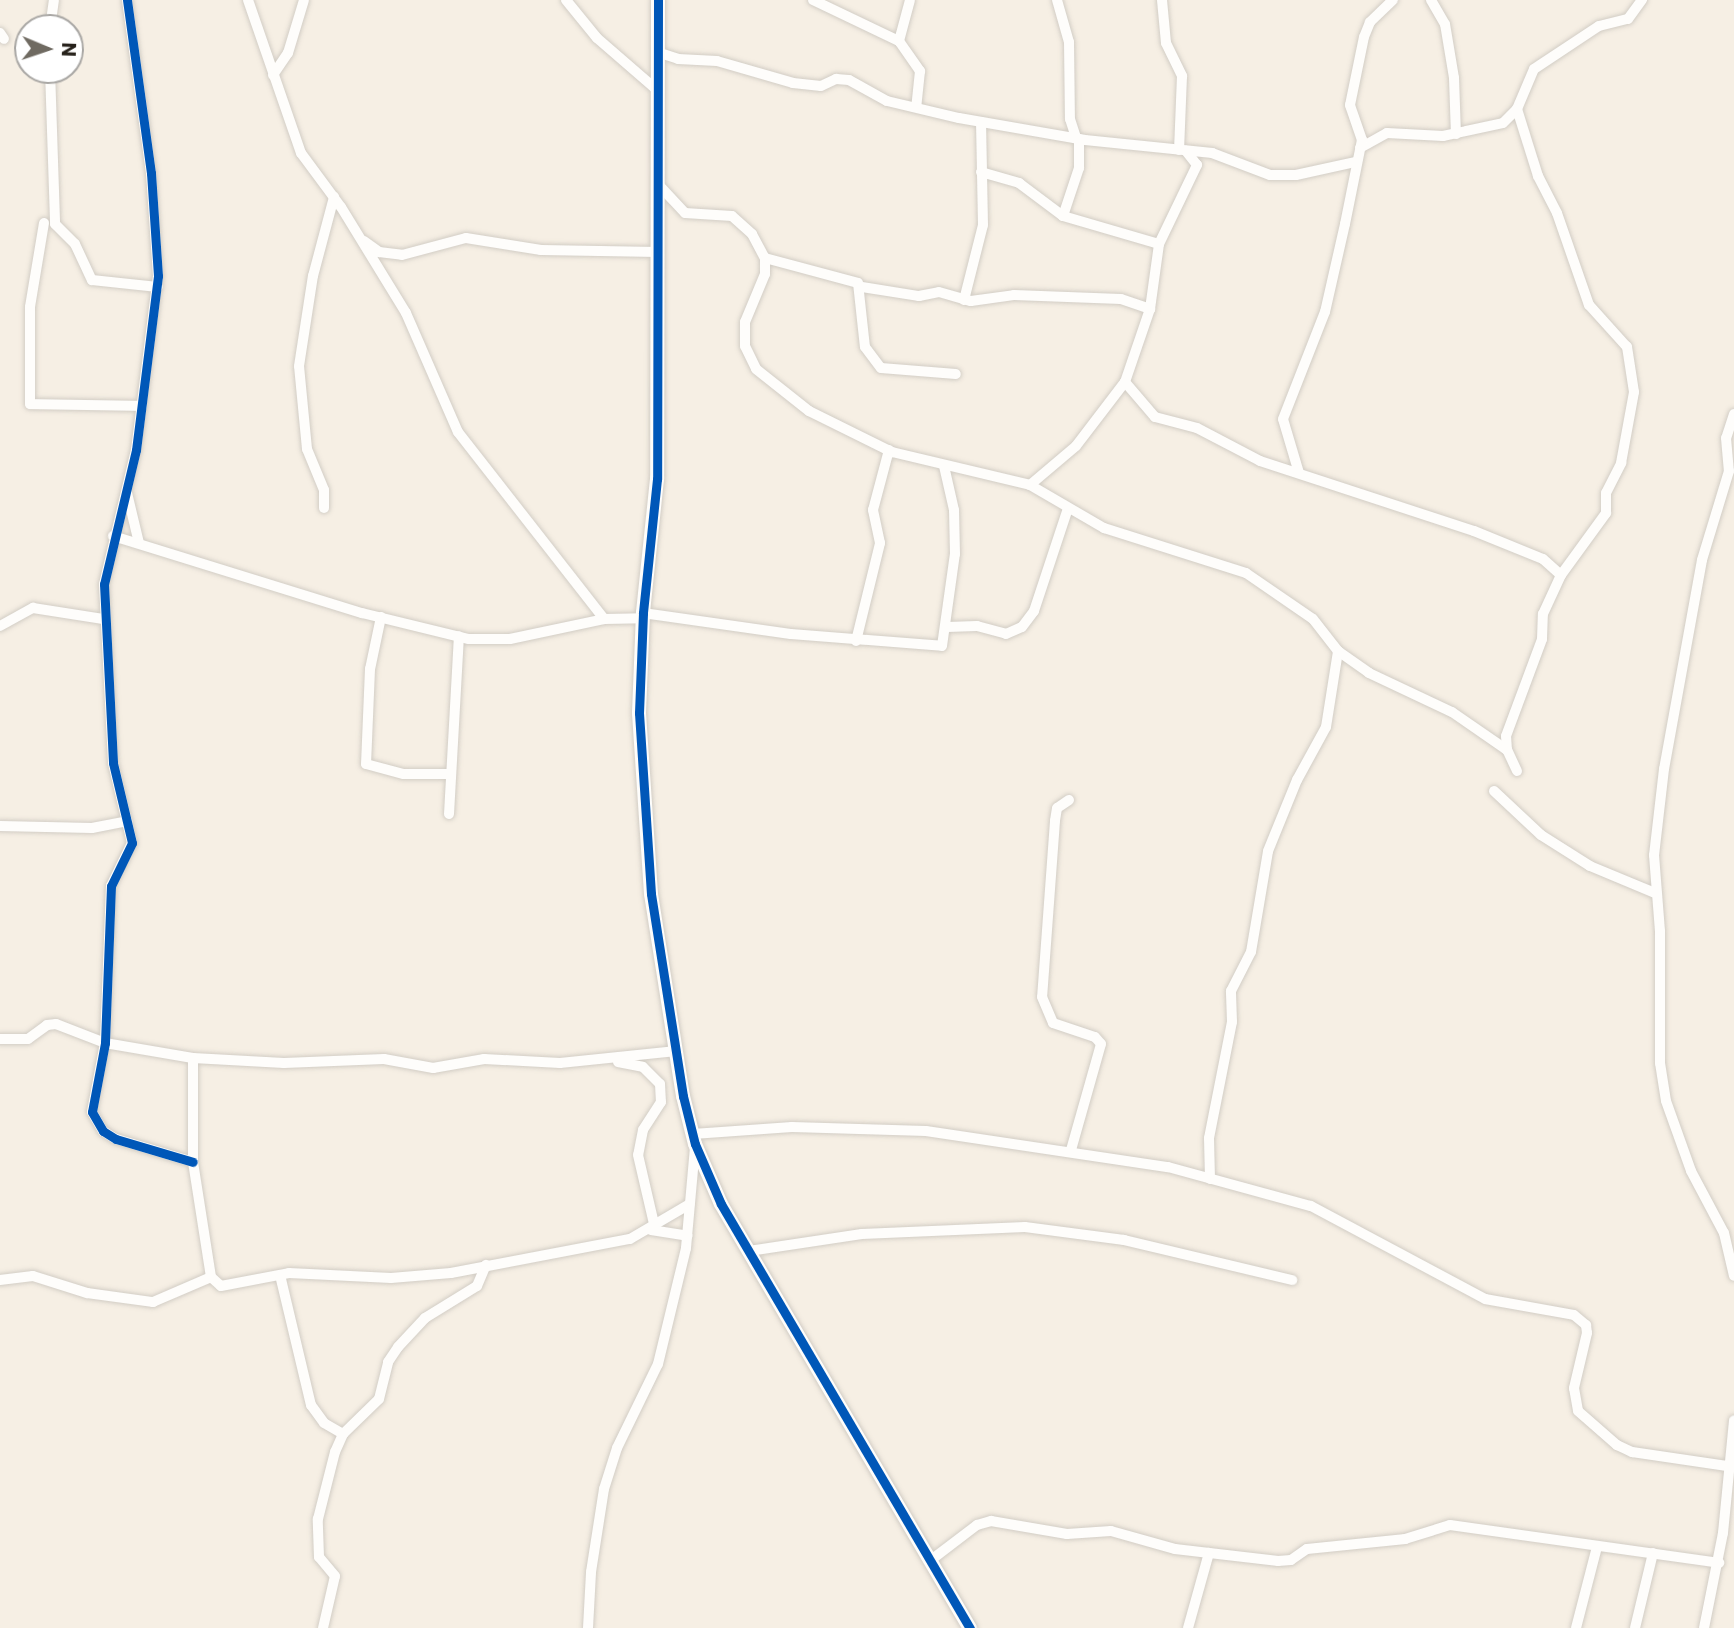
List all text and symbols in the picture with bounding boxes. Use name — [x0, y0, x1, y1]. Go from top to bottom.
north arrow — [14, 14, 84, 84]
text: N — [55, 42, 82, 57]

